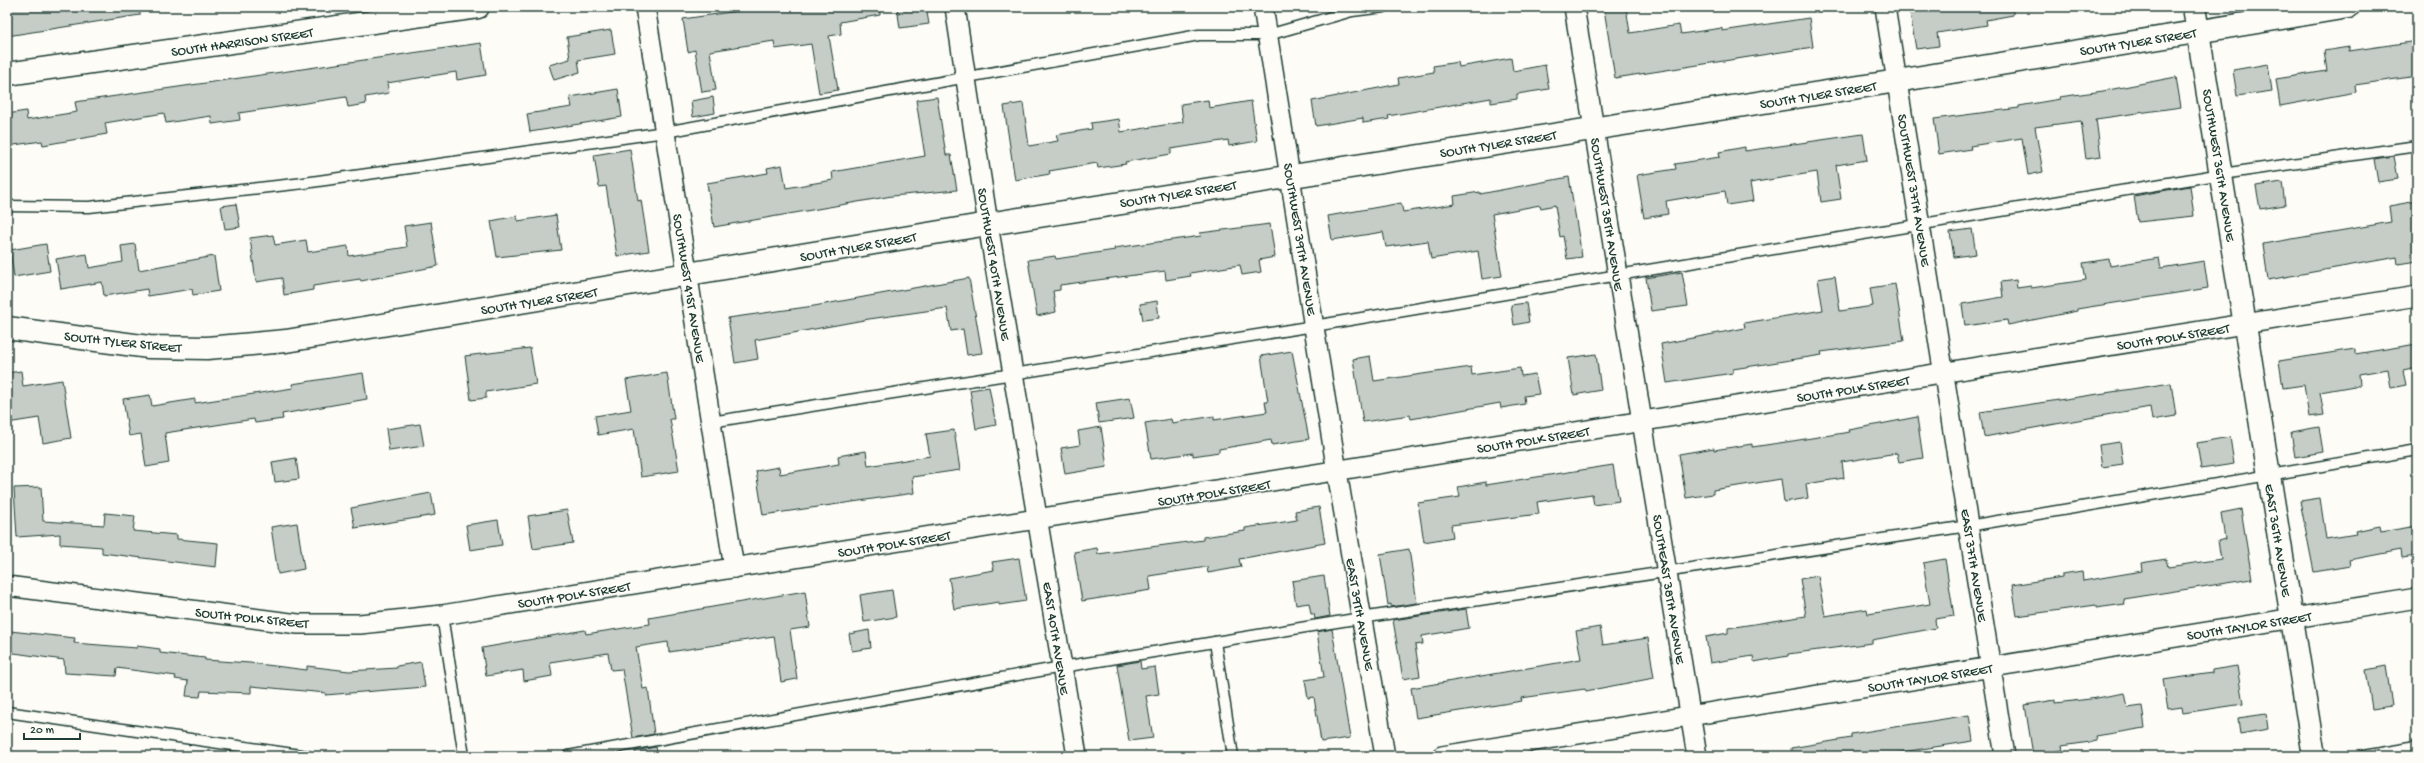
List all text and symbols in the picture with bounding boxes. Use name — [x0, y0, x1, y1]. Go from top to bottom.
street label: SOUTH HARRISON STREET — [170, 25, 315, 62]
street label: SOUTH TYLER STREET — [2079, 26, 2199, 61]
street label: SOUTH TYLER STREET — [1759, 79, 1879, 114]
street label: SOUTHWEST 36TH AVENUE — [2197, 88, 2238, 244]
street label: SOUTHWEST 37TH AVENUE — [1892, 113, 1933, 269]
street label: SOUTH TYLER STREET — [1439, 128, 1559, 163]
street label: SOUTHWEST 38TH AVENUE — [1585, 137, 1626, 293]
street label: SOUTHWEST 39TH AVENUE — [1278, 162, 1319, 318]
street label: SOUTH TYLER STREET — [1119, 178, 1239, 213]
street label: SOUTHWEST 40TH AVENUE — [972, 187, 1013, 343]
street label: SOUTHWEST 41ST AVENUE — [667, 213, 708, 365]
street label: SOUTH TYLER STREET — [799, 230, 919, 267]
street label: SOUTH TYLER STREET — [480, 285, 600, 320]
street label: SOUTH POLK STREET — [2116, 321, 2232, 356]
street label: SOUTH TYLER STREET — [63, 329, 183, 358]
street label: SOUTH POLK STREET — [1796, 373, 1912, 408]
street label: SOUTH POLK STREET — [1476, 424, 1592, 459]
street label: SOUTH POLK STREET — [1157, 477, 1273, 512]
street label: EAST 36TH AVENUE — [2259, 483, 2294, 599]
street label: EAST 37TH AVENUE — [1955, 508, 1990, 624]
street label: SOUTHEAST 38TH AVENUE — [1647, 514, 1688, 666]
street label: SOUTH POLK STREET — [837, 528, 953, 563]
street label: EAST 39TH AVENUE — [1340, 557, 1377, 673]
street label: SOUTH POLK STREET — [517, 579, 633, 614]
street label: EAST 40TH AVENUE — [1037, 581, 1072, 697]
street label: SOUTH POLK STREET — [194, 605, 310, 634]
street label: SOUTH TAYLOR STREET — [2186, 609, 2314, 646]
street label: SOUTH TAYLOR STREET — [1867, 661, 1995, 698]
scale bar — [24, 715, 80, 741]
text: 20 m — [30, 724, 55, 738]

